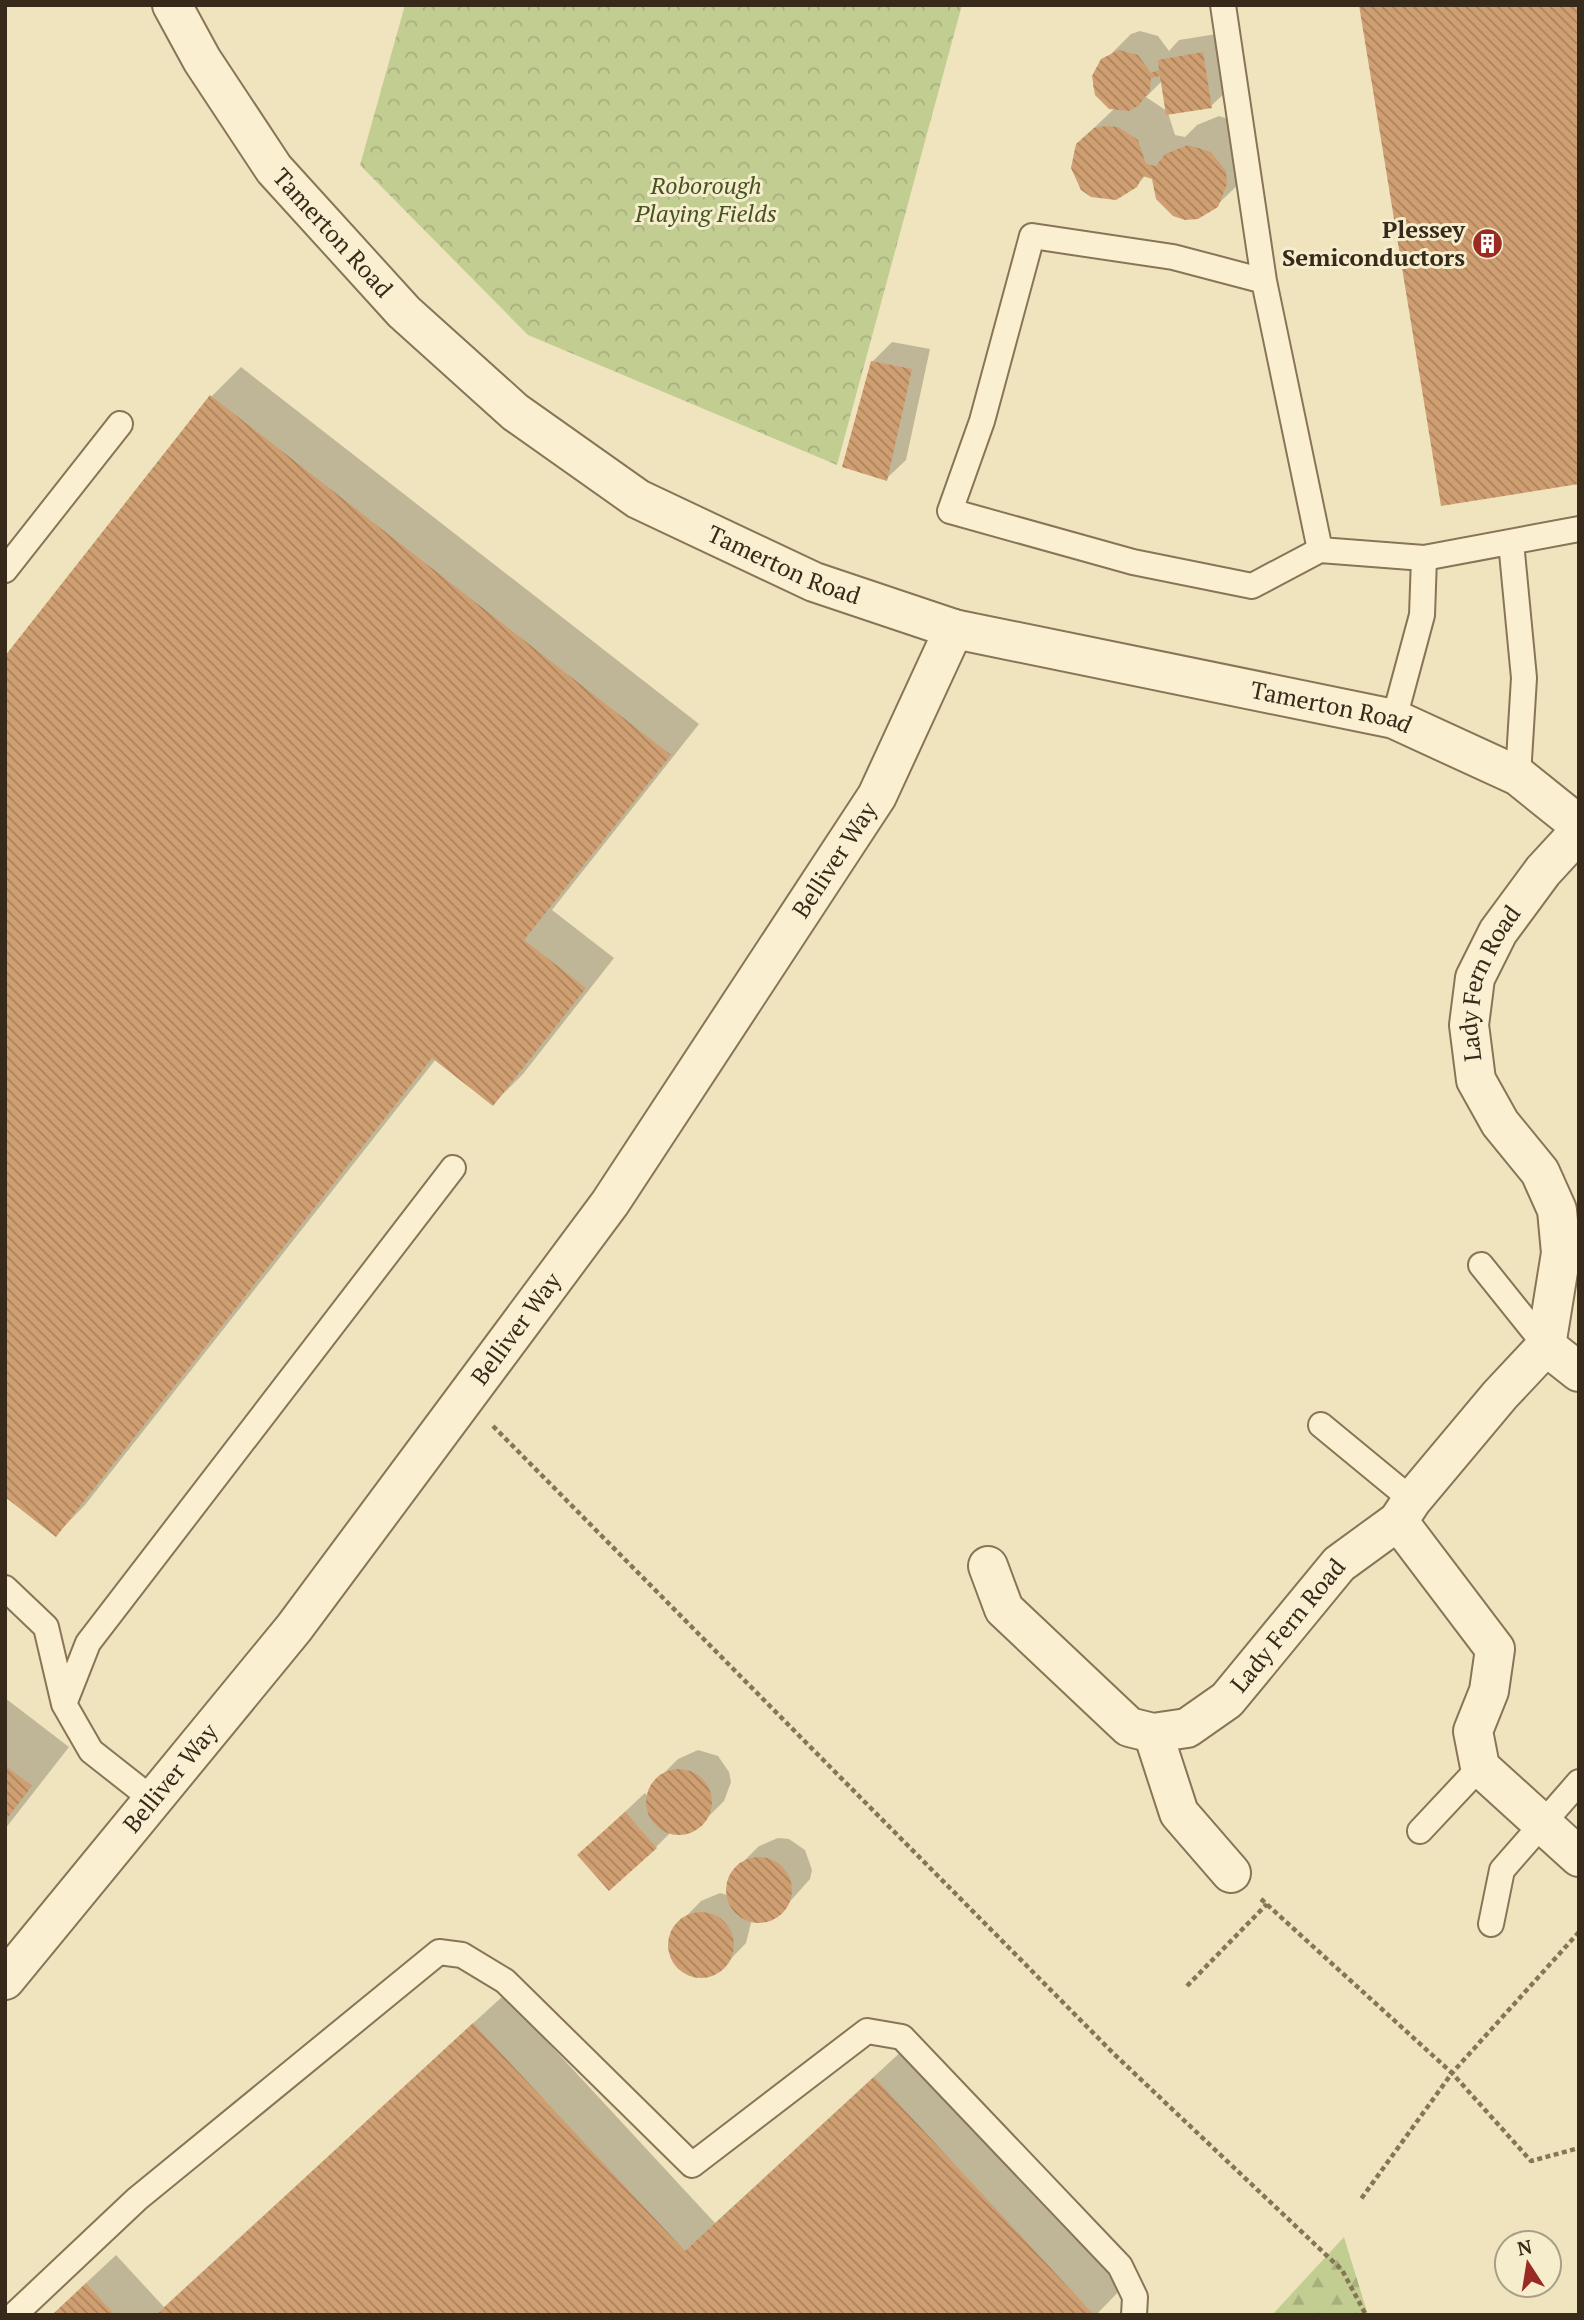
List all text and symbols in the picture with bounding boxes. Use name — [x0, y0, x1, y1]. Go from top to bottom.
street label: Tamerton Road — [266, 161, 400, 304]
park label: Roborough Playing Fields — [634, 169, 777, 229]
place label: Plessey Semiconductors — [1282, 213, 1466, 273]
building icon: Plessey Semiconductors — [1471, 227, 1505, 261]
street label: Tamerton Road — [702, 517, 865, 611]
street label: Tamerton Road — [1248, 673, 1418, 740]
street label: Belliver Way — [784, 795, 884, 924]
street label: Lady Fern Road — [1452, 898, 1527, 1063]
street label: Belliver Way — [463, 1265, 568, 1391]
street label: Lady Fern Road — [1223, 1551, 1352, 1699]
street label: Belliver Way — [115, 1716, 225, 1839]
north arrow — [1493, 2229, 1563, 2299]
text: N — [1515, 2233, 1535, 2261]

